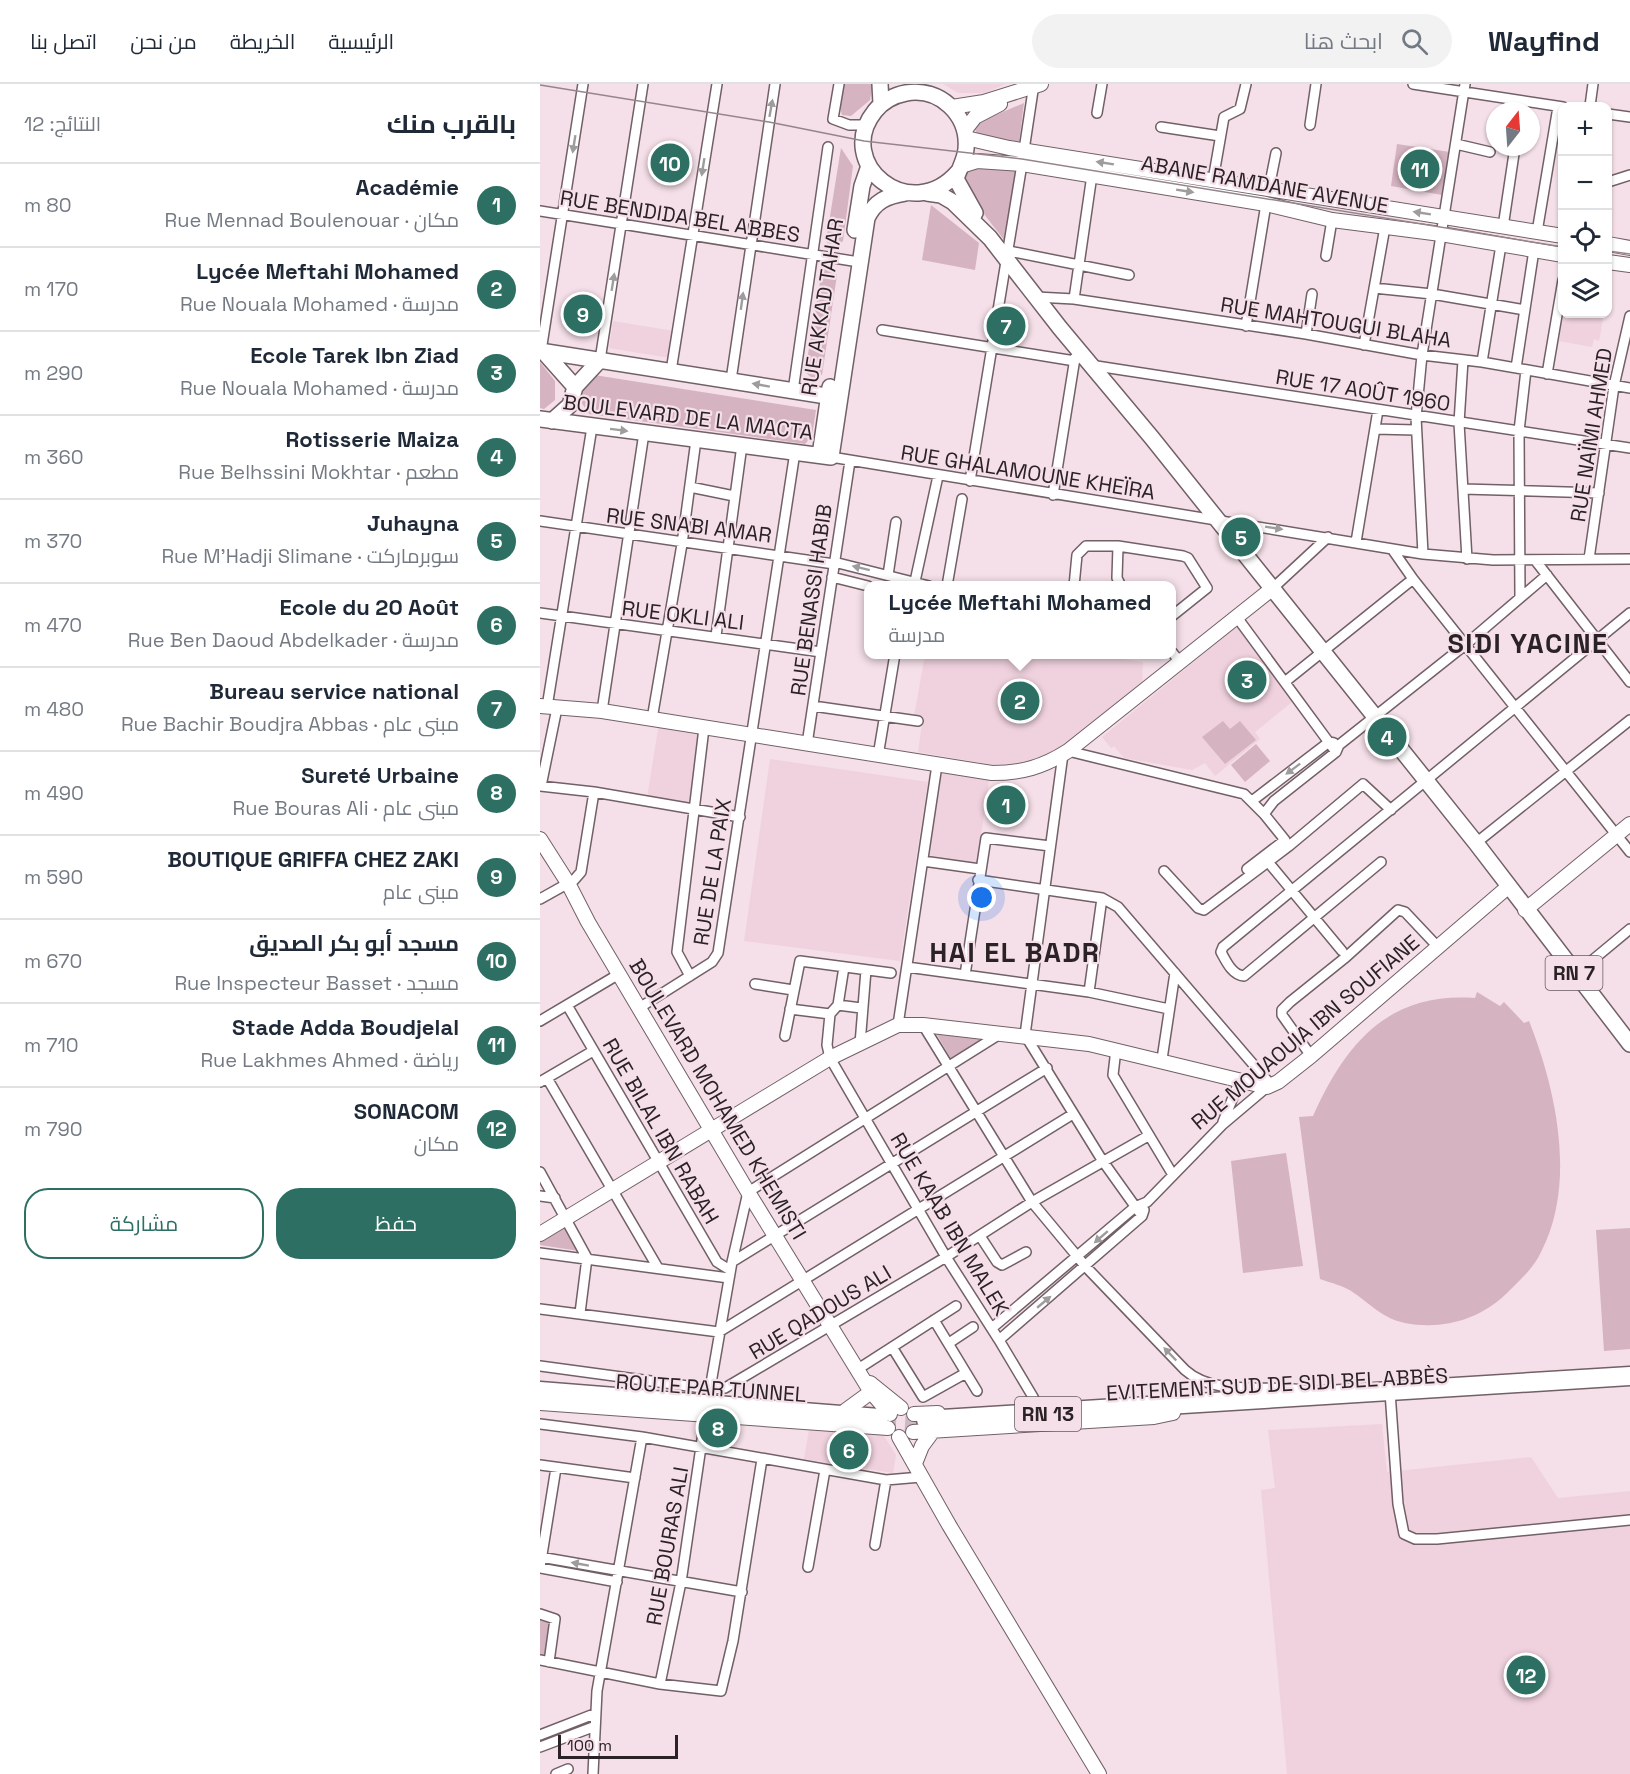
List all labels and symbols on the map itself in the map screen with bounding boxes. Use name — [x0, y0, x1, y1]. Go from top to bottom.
one-way arrow — [767, 99, 776, 118]
north arrow — [1486, 102, 1540, 156]
one-way arrow — [569, 135, 578, 154]
pin: 10 — [650, 140, 690, 185]
pin: 11 — [1400, 146, 1440, 191]
street label: ABANE RAMDANE AVENUE — [1139, 149, 1391, 219]
one-way arrow — [699, 157, 708, 176]
one-way arrow — [1095, 158, 1114, 167]
street label: RUE BENDIDA BEL ABBES — [558, 184, 802, 248]
one-way arrow — [1175, 186, 1194, 195]
one-way arrow — [1412, 208, 1431, 217]
street label: RUE AKKAD TAHAR — [795, 216, 849, 398]
one-way arrow — [609, 272, 618, 291]
street label: RUE MAHTOUGUI BLAHA — [1219, 290, 1453, 354]
pin: 9 — [564, 292, 603, 336]
one-way arrow — [738, 292, 747, 311]
pin: 7 — [986, 304, 1026, 348]
street label: RUE NAÏMI AHMED — [1564, 346, 1618, 524]
street label: RUE 17 AOÛT 1960 — [1274, 363, 1452, 417]
one-way arrow — [751, 380, 770, 389]
street label: BOULEVARD DE LA MACTA — [561, 388, 815, 446]
one-way arrow — [609, 425, 628, 435]
street label: RUE GHALAMOUNE KHEÏRA — [899, 439, 1157, 505]
street label: RUE SNABI AMAR — [605, 501, 773, 549]
street label: RUE BENASSI HABIB — [784, 502, 838, 698]
pin: 5 — [1222, 514, 1260, 560]
one-way arrow — [1265, 524, 1284, 533]
one-way arrow — [852, 563, 870, 573]
street label: RUE OKLI ALI — [620, 594, 746, 636]
district label: SIDI YACINE — [1447, 626, 1609, 661]
pin: 3 — [1228, 658, 1266, 702]
pin: 2 — [1000, 678, 1040, 724]
pin: 4 — [1368, 714, 1406, 760]
one-way arrow — [1286, 762, 1301, 774]
pin: 1 — [986, 782, 1026, 828]
street label: RUE DE LA PAIX — [687, 797, 737, 947]
your location — [967, 883, 996, 912]
street label: RUE MOUAOUIA IBN SOUFIANE — [1185, 929, 1425, 1135]
district label: HAI EL BADR — [930, 935, 1100, 970]
street label: BOULEVARD MOHAMED KHEMISTI — [623, 954, 813, 1244]
road number: RN 7 — [1546, 956, 1602, 990]
street label: RUE BILAL IBN RABAH — [597, 1033, 725, 1229]
street label: RUE KAAB IBN MALEK — [885, 1128, 1015, 1321]
one-way arrow — [1093, 1230, 1108, 1244]
street label: RUE QADOUS ALI — [744, 1259, 896, 1365]
one-way arrow — [1036, 1296, 1052, 1309]
one-way arrow — [1163, 1347, 1177, 1362]
street label: EVITEMENT SUD DE SIDI BEL ABBÈS — [1105, 1362, 1449, 1406]
street label: ROUTE PAR TUNNEL — [615, 1368, 807, 1408]
road number: RN 13 — [1015, 1397, 1081, 1431]
pin: 8 — [698, 1406, 738, 1450]
pin: 6 — [830, 1428, 868, 1472]
street label: RUE BOURAS ALI — [640, 1465, 694, 1627]
one-way arrow — [570, 1559, 589, 1568]
pin: 12 — [1506, 1652, 1546, 1698]
scale bar — [558, 1732, 678, 1760]

